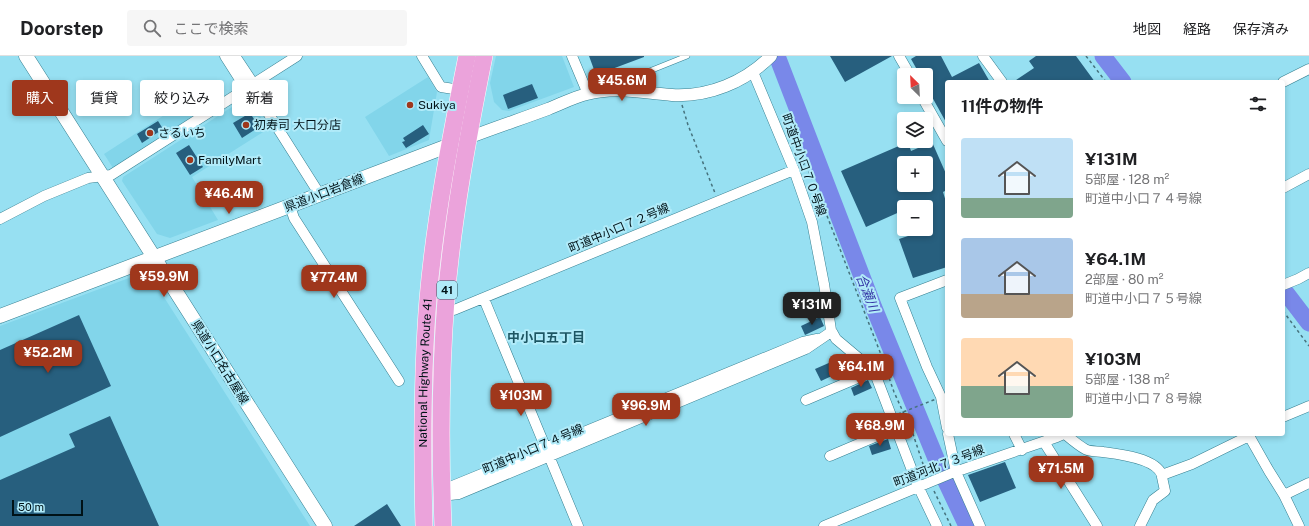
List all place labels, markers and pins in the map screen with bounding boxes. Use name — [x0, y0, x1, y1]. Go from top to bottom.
pin: ¥45.6M — [589, 68, 655, 102]
place label: Sukiya — [418, 98, 456, 112]
marker: Sukiya — [405, 100, 415, 110]
place label: 初寿司 大口分店 — [254, 118, 341, 132]
marker: 初寿司 大口分店 — [241, 120, 251, 130]
place label: さるいち — [158, 126, 206, 140]
marker: さるいち — [145, 128, 155, 138]
place label: FamilyMart — [198, 153, 262, 167]
marker: FamilyMart — [185, 155, 195, 165]
pin: ¥46.4M — [196, 181, 262, 215]
pin: ¥59.9M — [131, 264, 197, 298]
pin: ¥77.4M — [301, 265, 367, 299]
pin: ¥131M — [784, 292, 840, 326]
pin: ¥52.2M — [15, 340, 81, 374]
pin: ¥64.1M — [828, 354, 894, 388]
pin: ¥103M — [493, 383, 549, 417]
pin: ¥96.9M — [613, 393, 679, 427]
pin: ¥68.9M — [847, 413, 913, 447]
pin: ¥71.5M — [1028, 456, 1094, 490]

